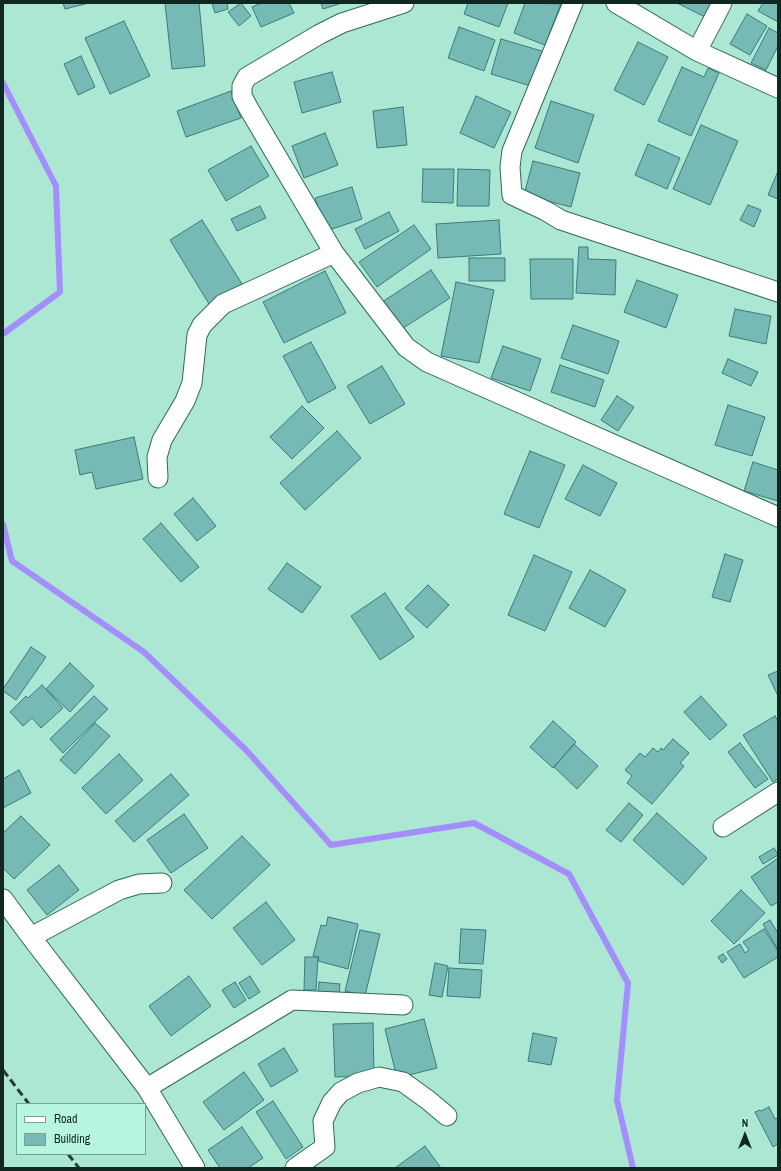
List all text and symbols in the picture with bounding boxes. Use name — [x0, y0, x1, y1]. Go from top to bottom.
legend — [16, 1103, 146, 1155]
text: Road — [54, 1111, 78, 1127]
north arrow — [725, 1115, 765, 1155]
text: N — [742, 1116, 748, 1130]
text: Building — [54, 1131, 90, 1147]

